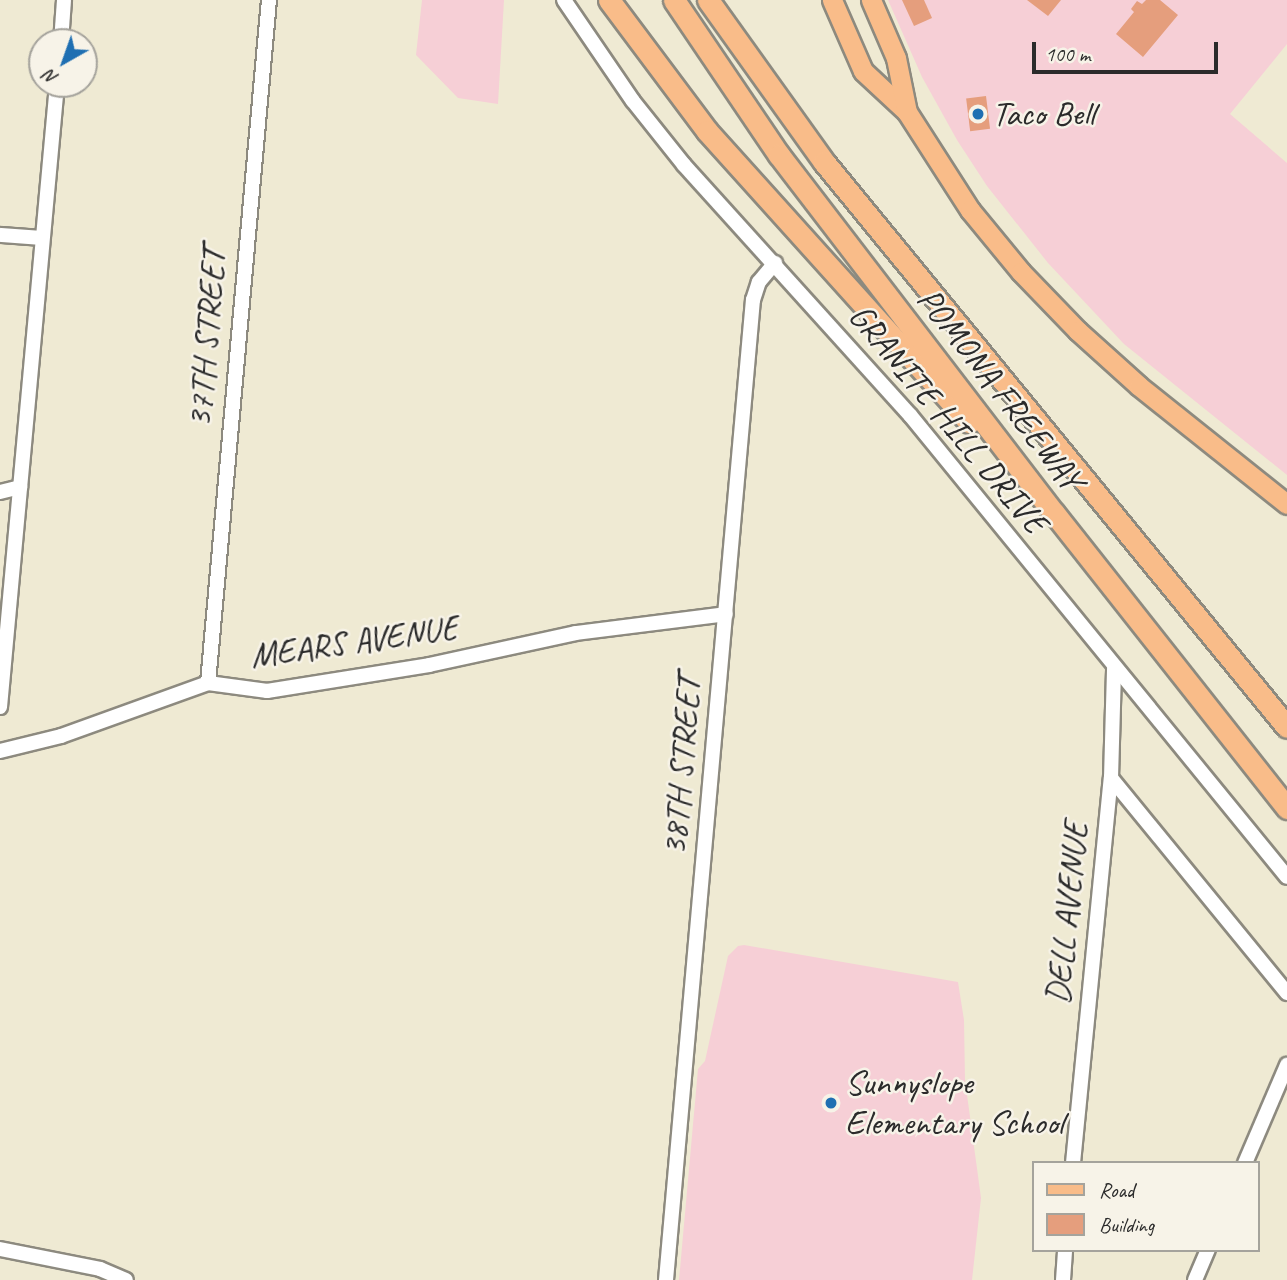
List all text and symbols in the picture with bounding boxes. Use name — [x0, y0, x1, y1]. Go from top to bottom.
north arrow — [28, 28, 98, 98]
scale bar — [1035, 28, 1220, 72]
text: 100 m — [1045, 41, 1090, 67]
text: N — [39, 65, 63, 91]
place label: Taco Bell — [992, 93, 1095, 135]
marker: Taco Bell — [970, 106, 986, 122]
street label: 37TH STREET — [178, 247, 236, 429]
street label: POMONA FREEWAY — [908, 279, 1092, 499]
street label: GRANITE HILL DRIVE — [840, 296, 1056, 542]
street label: MEARS AVENUE — [247, 607, 461, 677]
street label: 38TH STREET — [653, 675, 711, 857]
street label: DELL AVENUE — [1037, 820, 1097, 1006]
place label: Sunnyslope Elementary School — [845, 1062, 1064, 1144]
marker: Sunnyslope Elementary School — [823, 1095, 839, 1111]
legend — [1032, 1161, 1259, 1252]
text: Road — [1099, 1177, 1134, 1203]
text: Building — [1099, 1212, 1154, 1238]

